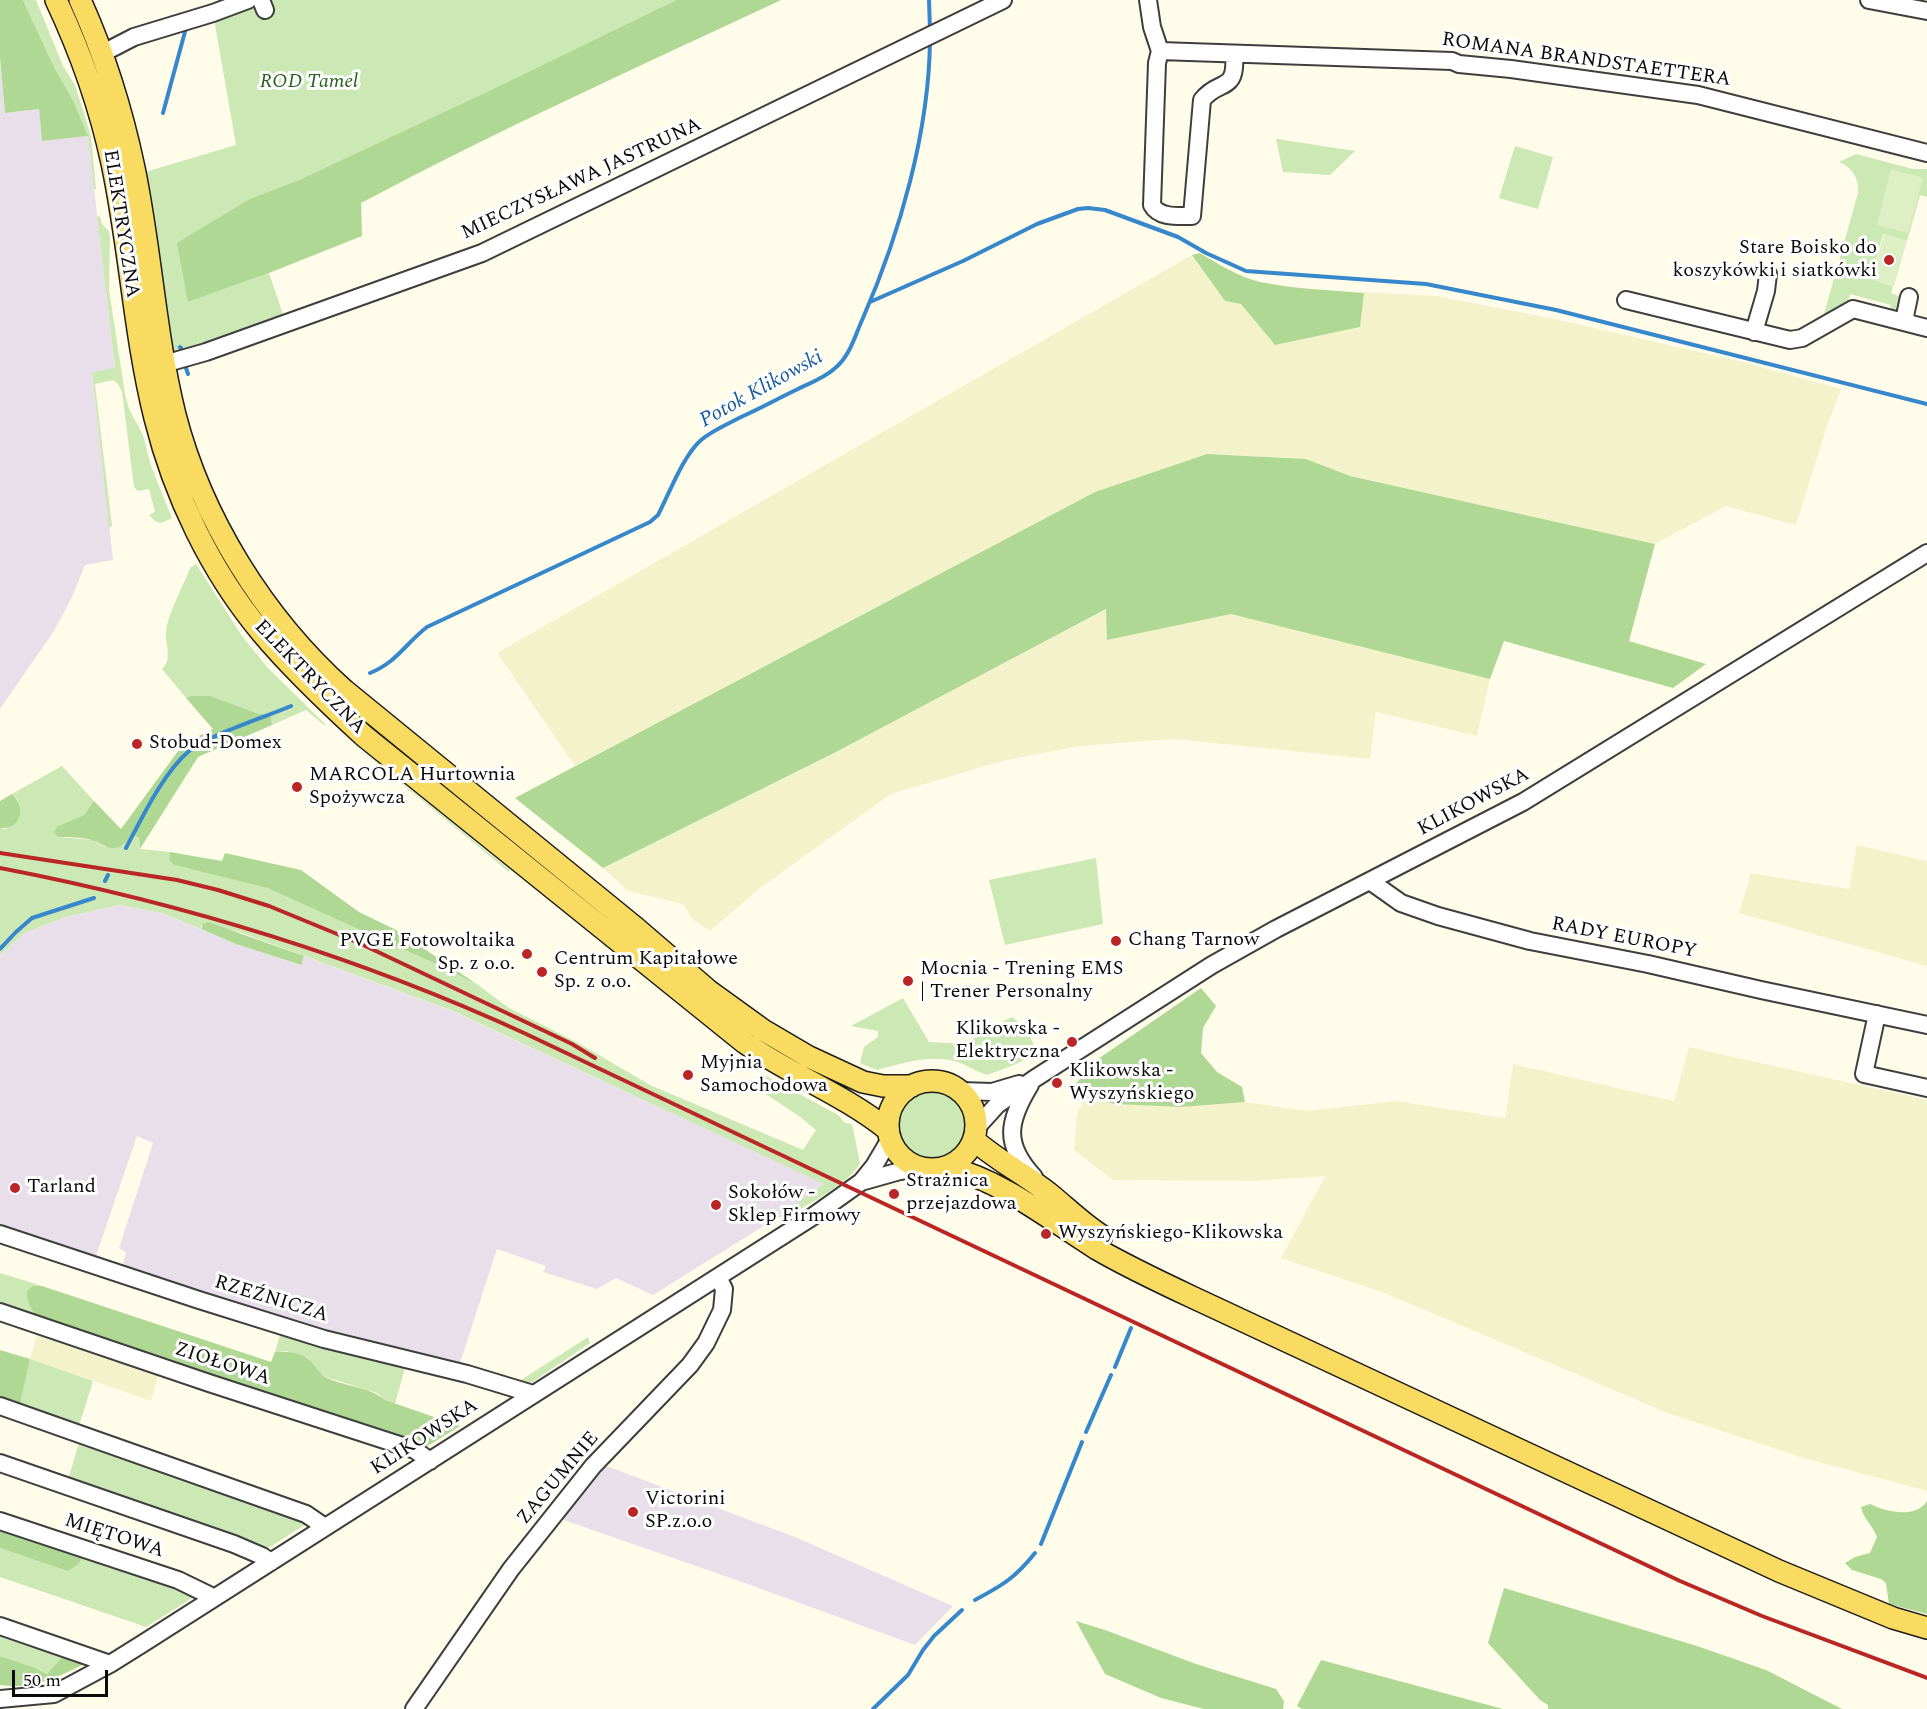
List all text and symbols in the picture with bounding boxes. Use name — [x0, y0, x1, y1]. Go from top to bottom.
street label: ROMANA BRANDSTAETTERA — [1440, 29, 1732, 93]
park label: ROD Tamel — [260, 71, 358, 95]
street label: MIECZYSŁAWA JASTRUNA — [458, 114, 706, 246]
street label: ELEKTRYCZNA — [96, 148, 144, 300]
place label: Stare Boisko do koszykówki i siatkówki — [1672, 237, 1877, 284]
marker: Stare Boisko do koszykówki i siatkówki — [1882, 253, 1896, 267]
water label: Potok Klikowski — [696, 346, 828, 434]
street label: ELEKTRYCZNA — [248, 616, 370, 740]
place label: Stobud-Domex — [149, 732, 282, 756]
marker: Stobud-Domex — [130, 737, 144, 751]
place label: MARCOLA Hurtownia Spożywcza — [309, 764, 515, 811]
street label: KLIKOWSKA — [1414, 764, 1534, 842]
marker: MARCOLA Hurtownia Spożywcza — [290, 780, 304, 794]
street label: RADY EUROPY — [1549, 913, 1699, 965]
place label: Chang Tarnow — [1128, 929, 1259, 953]
place label: PVGE Fotowoltaika Sp. z o.o. — [339, 930, 515, 977]
marker: Chang Tarnow — [1109, 934, 1123, 948]
marker: PVGE Fotowoltaika Sp. z o.o. — [520, 947, 534, 961]
place label: Centrum Kapitałowe Sp. z o.o. — [554, 948, 738, 995]
place label: Mocnia - Trening EMS | Trener Personalny — [920, 958, 1123, 1005]
marker: Centrum Kapitałowe Sp. z o.o. — [535, 965, 549, 979]
marker: Mocnia - Trening EMS | Trener Personalny — [901, 974, 915, 988]
place label: Klikowska - Elektryczna — [955, 1018, 1060, 1065]
marker: Klikowska - Elektryczna — [1065, 1035, 1079, 1049]
place label: Myjnia Samochodowa — [700, 1052, 828, 1099]
place label: Klikowska - Wyszyńskiego — [1069, 1060, 1194, 1107]
marker: Myjnia Samochodowa — [681, 1068, 695, 1082]
marker: Klikowska - Wyszyńskiego — [1050, 1076, 1064, 1090]
place label: Strażnica przejazdowa — [906, 1170, 1017, 1217]
place label: Tarland — [27, 1176, 96, 1200]
marker: Tarland — [8, 1181, 22, 1195]
place label: Sokołów - Sklep Firmowy — [728, 1182, 860, 1229]
marker: Strażnica przejazdowa — [887, 1187, 901, 1201]
marker: Sokołów - Sklep Firmowy — [709, 1198, 723, 1212]
place label: Wyszyńskiego-Klikowska — [1058, 1222, 1283, 1246]
marker: Wyszyńskiego-Klikowska — [1039, 1227, 1053, 1241]
street label: RZEŹNICZA — [211, 1271, 331, 1329]
street label: ZIOŁOWA — [171, 1338, 273, 1392]
street label: KLIKOWSKA — [367, 1394, 483, 1482]
street label: ZAGUMNIE — [513, 1427, 605, 1531]
place label: Victorini SP.z.o.o — [645, 1488, 726, 1535]
marker: Victorini SP.z.o.o — [626, 1505, 640, 1519]
street label: MIĘTOWA — [61, 1510, 167, 1564]
scale bar — [15, 1658, 111, 1696]
text: 50 m — [23, 1667, 61, 1694]

